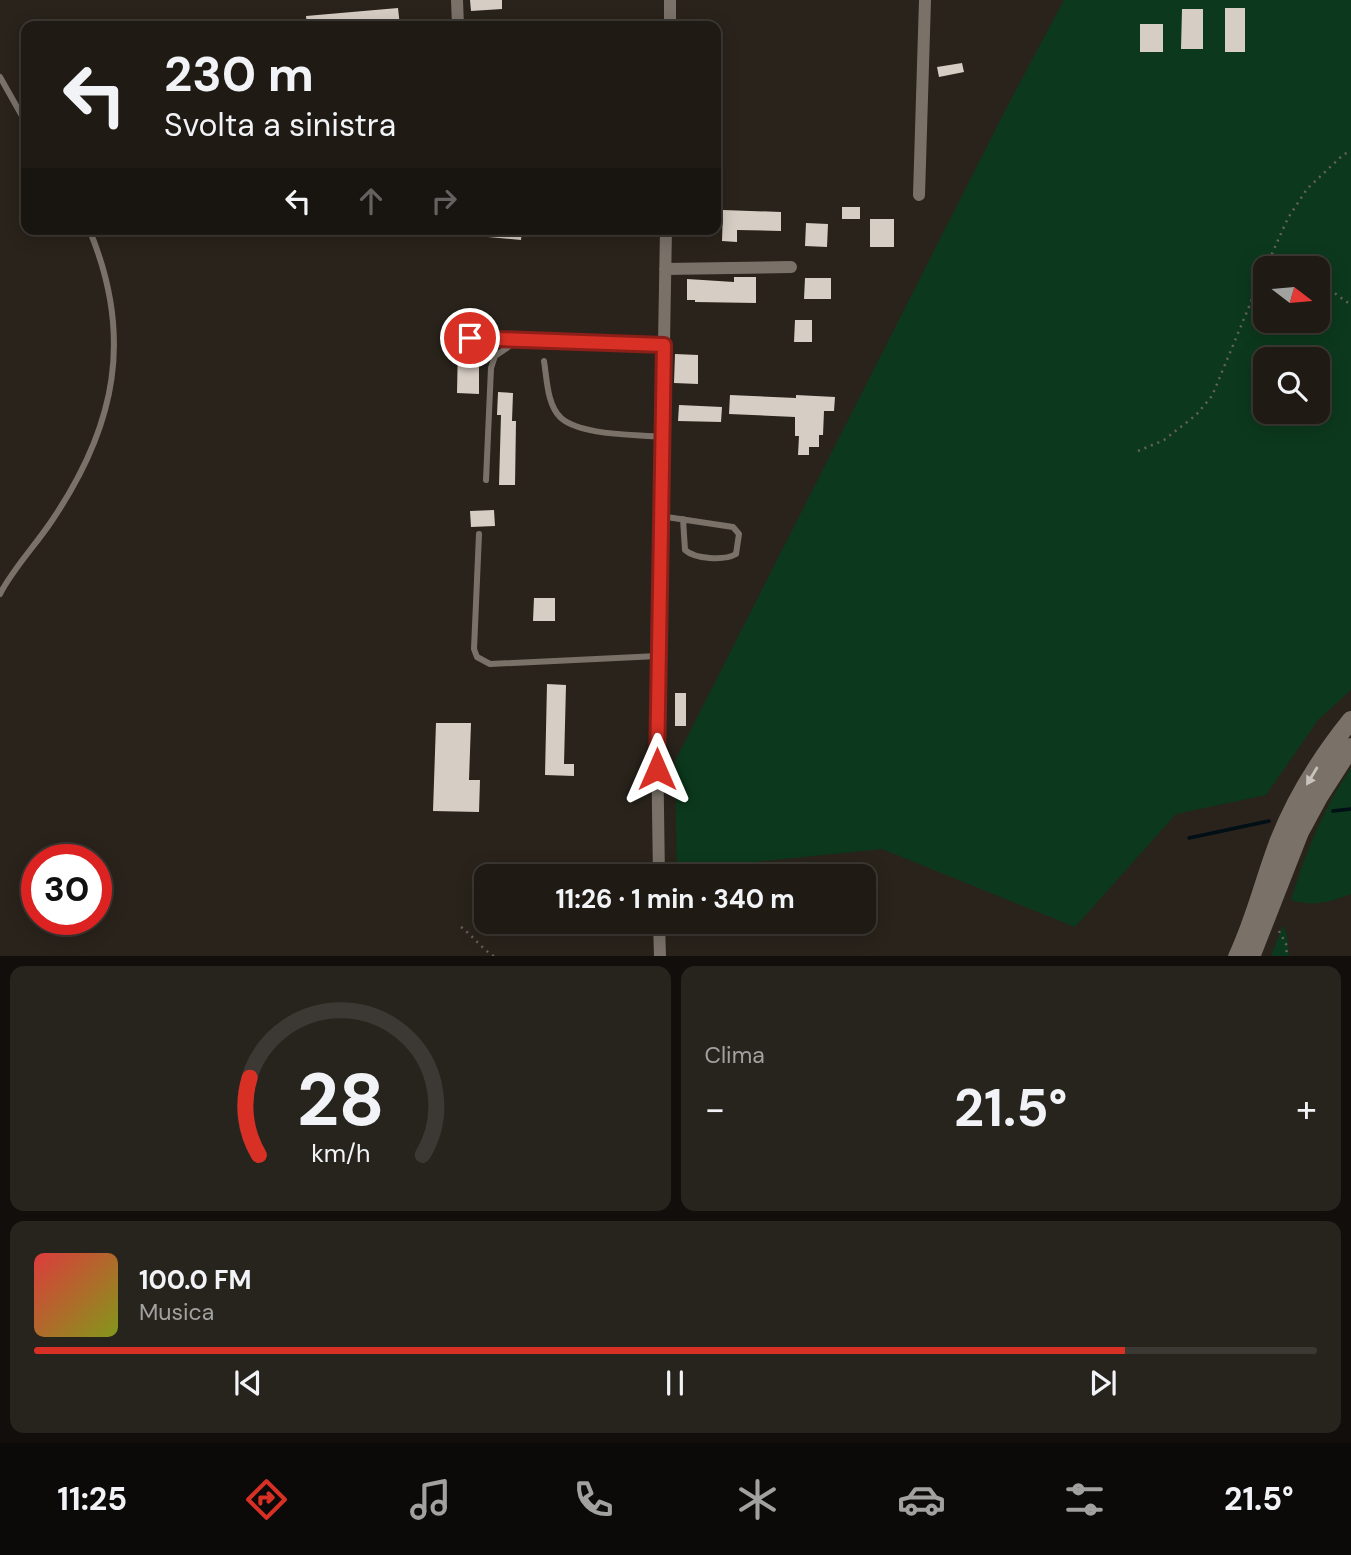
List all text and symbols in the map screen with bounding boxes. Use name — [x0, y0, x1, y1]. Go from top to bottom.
text: 230 m — [164, 42, 314, 106]
icon: left — [49, 49, 140, 140]
text: Svolta a sinistra — [164, 104, 396, 146]
icon: left — [279, 182, 317, 220]
icon: ahead — [352, 182, 390, 220]
icon: right — [425, 182, 463, 220]
north arrow — [1253, 256, 1330, 332]
map controls — [1253, 256, 1330, 424]
pin — [440, 308, 500, 368]
icon: arrive — [451, 319, 489, 357]
button: search — [1253, 347, 1330, 424]
position arrow — [620, 732, 694, 806]
one-way arrow — [1306, 767, 1318, 786]
speed limit sign: 30 — [21, 844, 112, 935]
text: 11:26 · 1 min · 340 m — [555, 882, 795, 916]
text: Clima — [705, 1040, 765, 1070]
text: 28 — [296, 1053, 384, 1148]
text: 21.5° — [954, 1074, 1067, 1142]
text: − — [705, 1084, 725, 1134]
text: + — [1296, 1084, 1317, 1134]
text: km/h — [311, 1136, 370, 1169]
text: 100.0 FM — [139, 1263, 251, 1297]
text: Musica — [139, 1297, 214, 1327]
icon: previous — [229, 1364, 267, 1402]
icon: pause — [656, 1364, 694, 1402]
icon: next — [1084, 1364, 1122, 1402]
icon: directions — [242, 1475, 291, 1524]
icon: music — [406, 1475, 455, 1524]
icon: phone — [569, 1475, 618, 1524]
icon: climate — [733, 1475, 782, 1524]
icon: car — [897, 1475, 946, 1524]
icon: filters — [1060, 1475, 1109, 1524]
text: 11:25 — [57, 1478, 127, 1520]
text: 21.5° — [1224, 1478, 1294, 1520]

